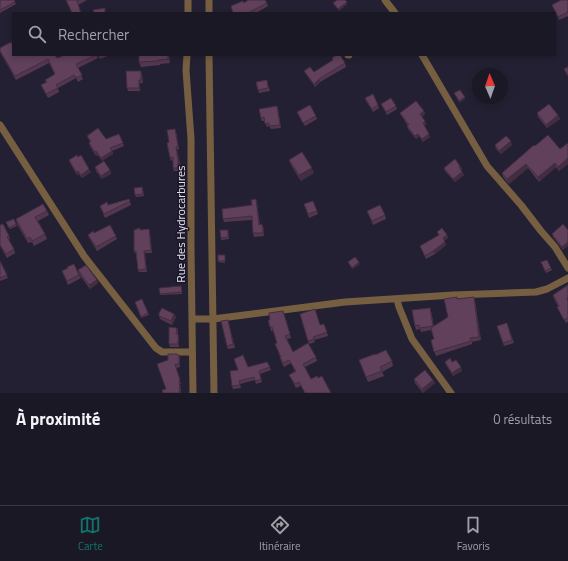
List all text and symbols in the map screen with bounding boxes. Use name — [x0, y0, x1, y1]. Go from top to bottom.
search box — [12, 12, 556, 56]
icon: search — [26, 23, 48, 45]
text: Rechercher — [58, 23, 129, 46]
north arrow — [472, 68, 508, 104]
street label: Rue des Hydrocarbures — [171, 165, 190, 283]
text: À proximité — [16, 406, 100, 432]
text: 0 résultats — [493, 409, 552, 429]
tab: Carte — [78, 514, 103, 554]
tab: Itinéraire — [259, 514, 300, 554]
tab: Favoris — [457, 514, 490, 554]

